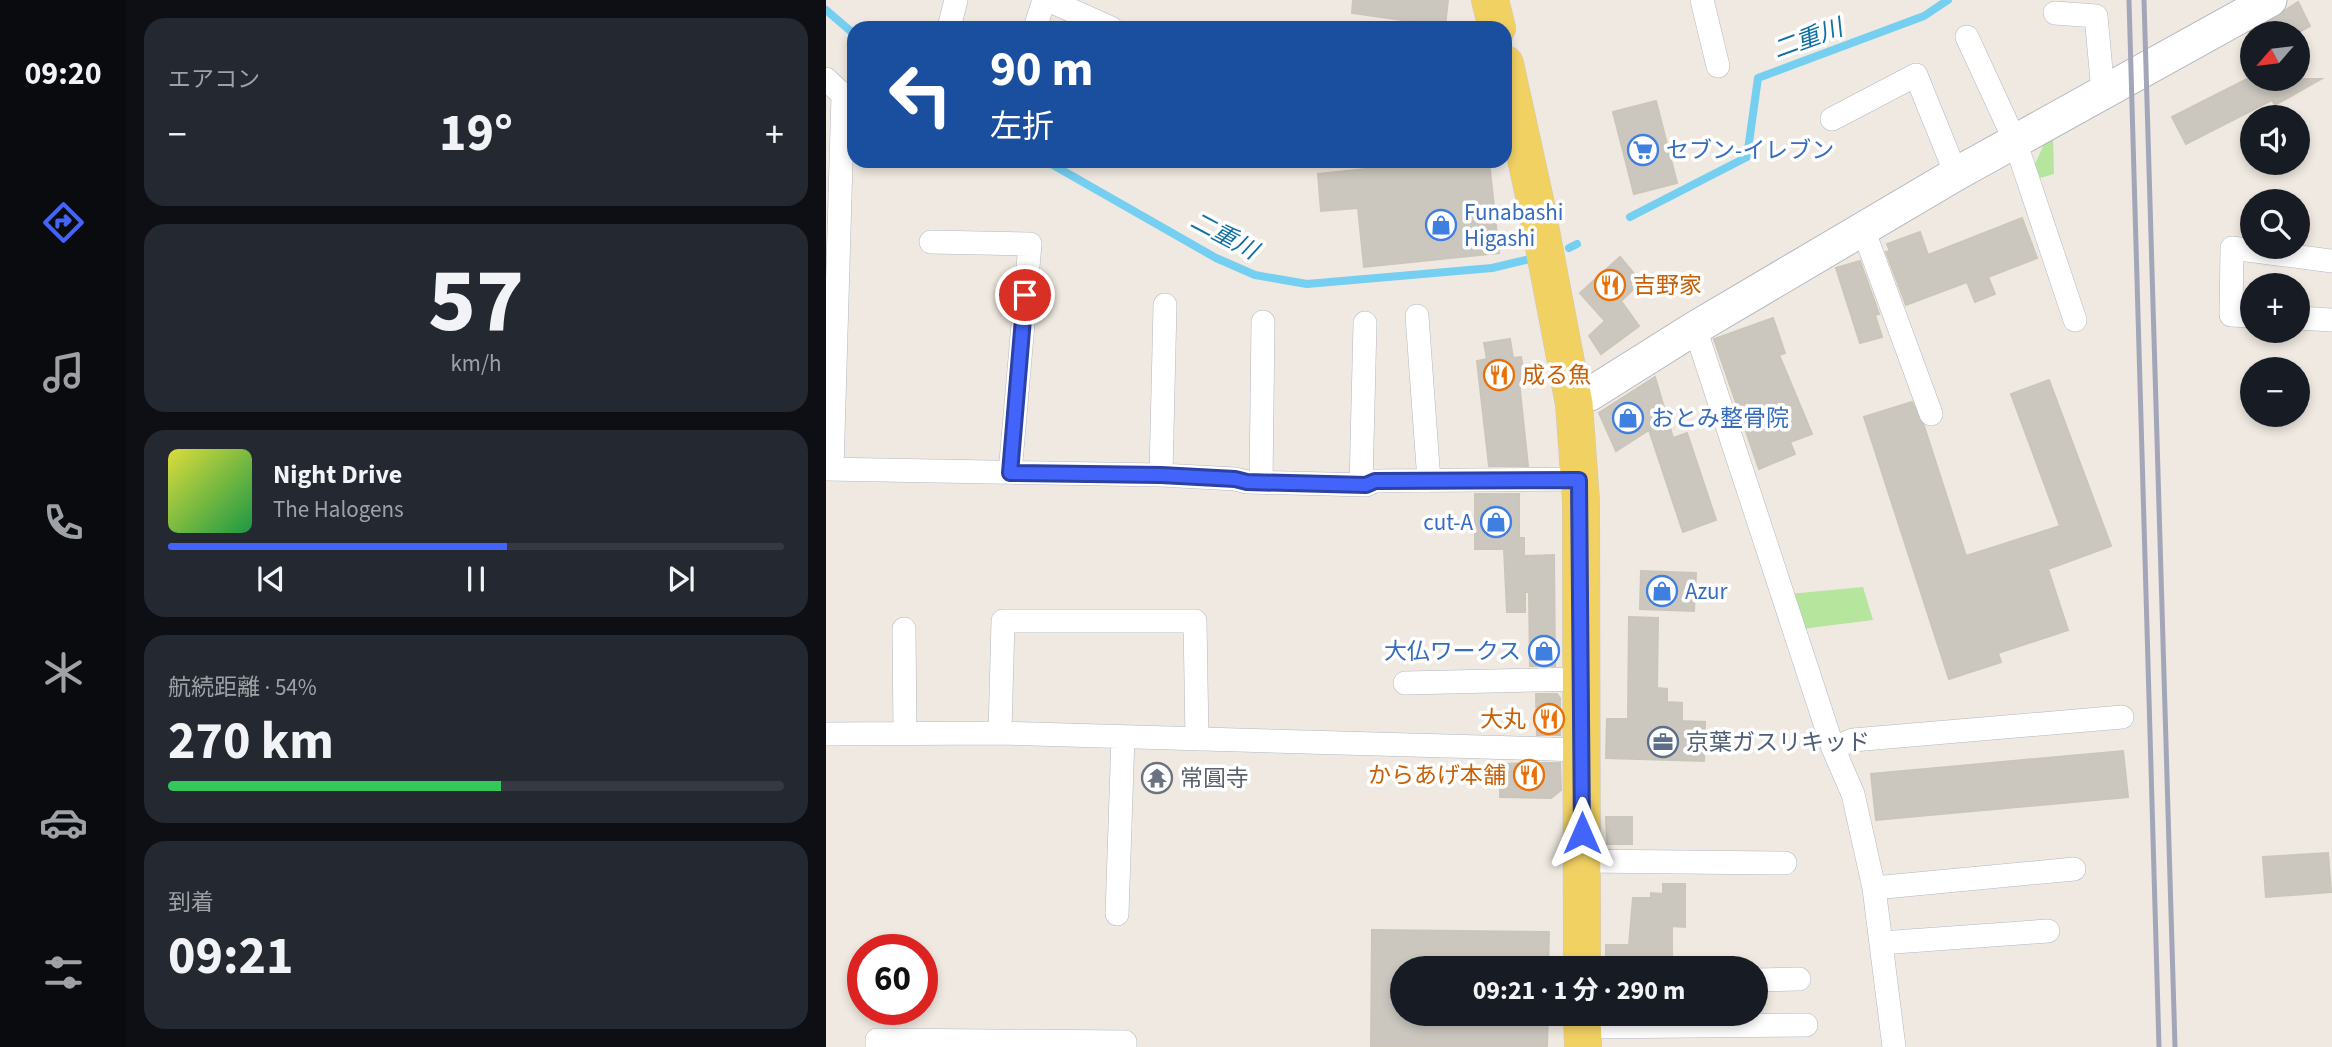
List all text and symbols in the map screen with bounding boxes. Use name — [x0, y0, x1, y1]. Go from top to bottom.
water label: 二重川 — [1768, 9, 1851, 68]
north arrow — [2240, 21, 2310, 91]
map controls — [2240, 21, 2310, 427]
text: 90 m — [990, 35, 1094, 105]
icon: left — [875, 49, 966, 140]
text: 09:20 — [24, 51, 102, 97]
text: エアコン — [168, 63, 260, 96]
text: 19° — [439, 97, 513, 171]
text: 左折 — [990, 104, 1054, 150]
button: sound — [2240, 105, 2310, 175]
text: − — [168, 108, 187, 162]
text: + — [765, 108, 784, 162]
supermarket icon: セブン-イレブン — [1626, 133, 1660, 167]
place label: セブン-イレブン — [1666, 134, 1834, 167]
button: search — [2240, 189, 2310, 259]
place label: Funabashi Higashi — [1464, 196, 1563, 255]
icon: directions — [39, 198, 88, 247]
water label: 二重川 — [1184, 204, 1267, 270]
shop icon: Funabashi Higashi — [1424, 208, 1458, 242]
text: 57 — [428, 237, 524, 366]
pin — [995, 265, 1055, 325]
restaurant icon: 吉野家 — [1593, 268, 1627, 302]
place label: 吉野家 — [1633, 269, 1702, 302]
button: + — [2240, 273, 2310, 343]
icon: arrive — [1006, 276, 1044, 314]
text: km/h — [450, 347, 502, 380]
icon: music — [39, 348, 88, 397]
button: − — [2240, 357, 2310, 427]
restaurant icon: 成る魚 — [1482, 358, 1516, 392]
place label: 成る魚 — [1522, 359, 1591, 392]
shop icon: おとみ整骨院 — [1611, 401, 1645, 435]
place label: おとみ整骨院 — [1651, 402, 1789, 435]
text: Night Drive — [273, 456, 402, 493]
text: The Halogens — [273, 493, 404, 526]
icon: phone — [39, 498, 88, 547]
shop icon: cut-A — [1479, 505, 1513, 539]
place label: cut-A — [1423, 506, 1473, 539]
icon: previous — [252, 560, 290, 598]
icon: pause — [457, 560, 495, 598]
icon: next — [662, 560, 700, 598]
shop icon: Azur — [1645, 574, 1679, 608]
place label: Azur — [1685, 575, 1729, 608]
shop icon: 大仏ワークス — [1527, 634, 1561, 668]
place label: 大仏ワークス — [1384, 635, 1521, 668]
icon: climate — [39, 648, 88, 697]
text: 航続距離 · 54% — [168, 671, 317, 704]
restaurant icon: 大丸 — [1532, 702, 1566, 736]
place label: 大丸 — [1480, 703, 1526, 736]
text: 270 km — [168, 705, 334, 779]
office icon: 京葉ガスリキッド — [1646, 725, 1680, 759]
place label: 京葉ガスリキッド — [1686, 726, 1870, 759]
restaurant icon: からあげ本舗 — [1512, 758, 1546, 792]
place label: からあげ本舗 — [1368, 759, 1506, 792]
temple icon: 常圓寺 — [1140, 761, 1174, 795]
place label: 常圓寺 — [1180, 762, 1249, 795]
position arrow — [1545, 796, 1619, 870]
icon: car — [39, 798, 88, 847]
text: 到着 — [168, 886, 214, 919]
text: 09:21 — [168, 920, 293, 994]
speed limit sign: 60 — [847, 934, 938, 1025]
icon: filters — [39, 948, 88, 997]
text: 09:21 · 1 分 · 290 m — [1473, 972, 1685, 1009]

